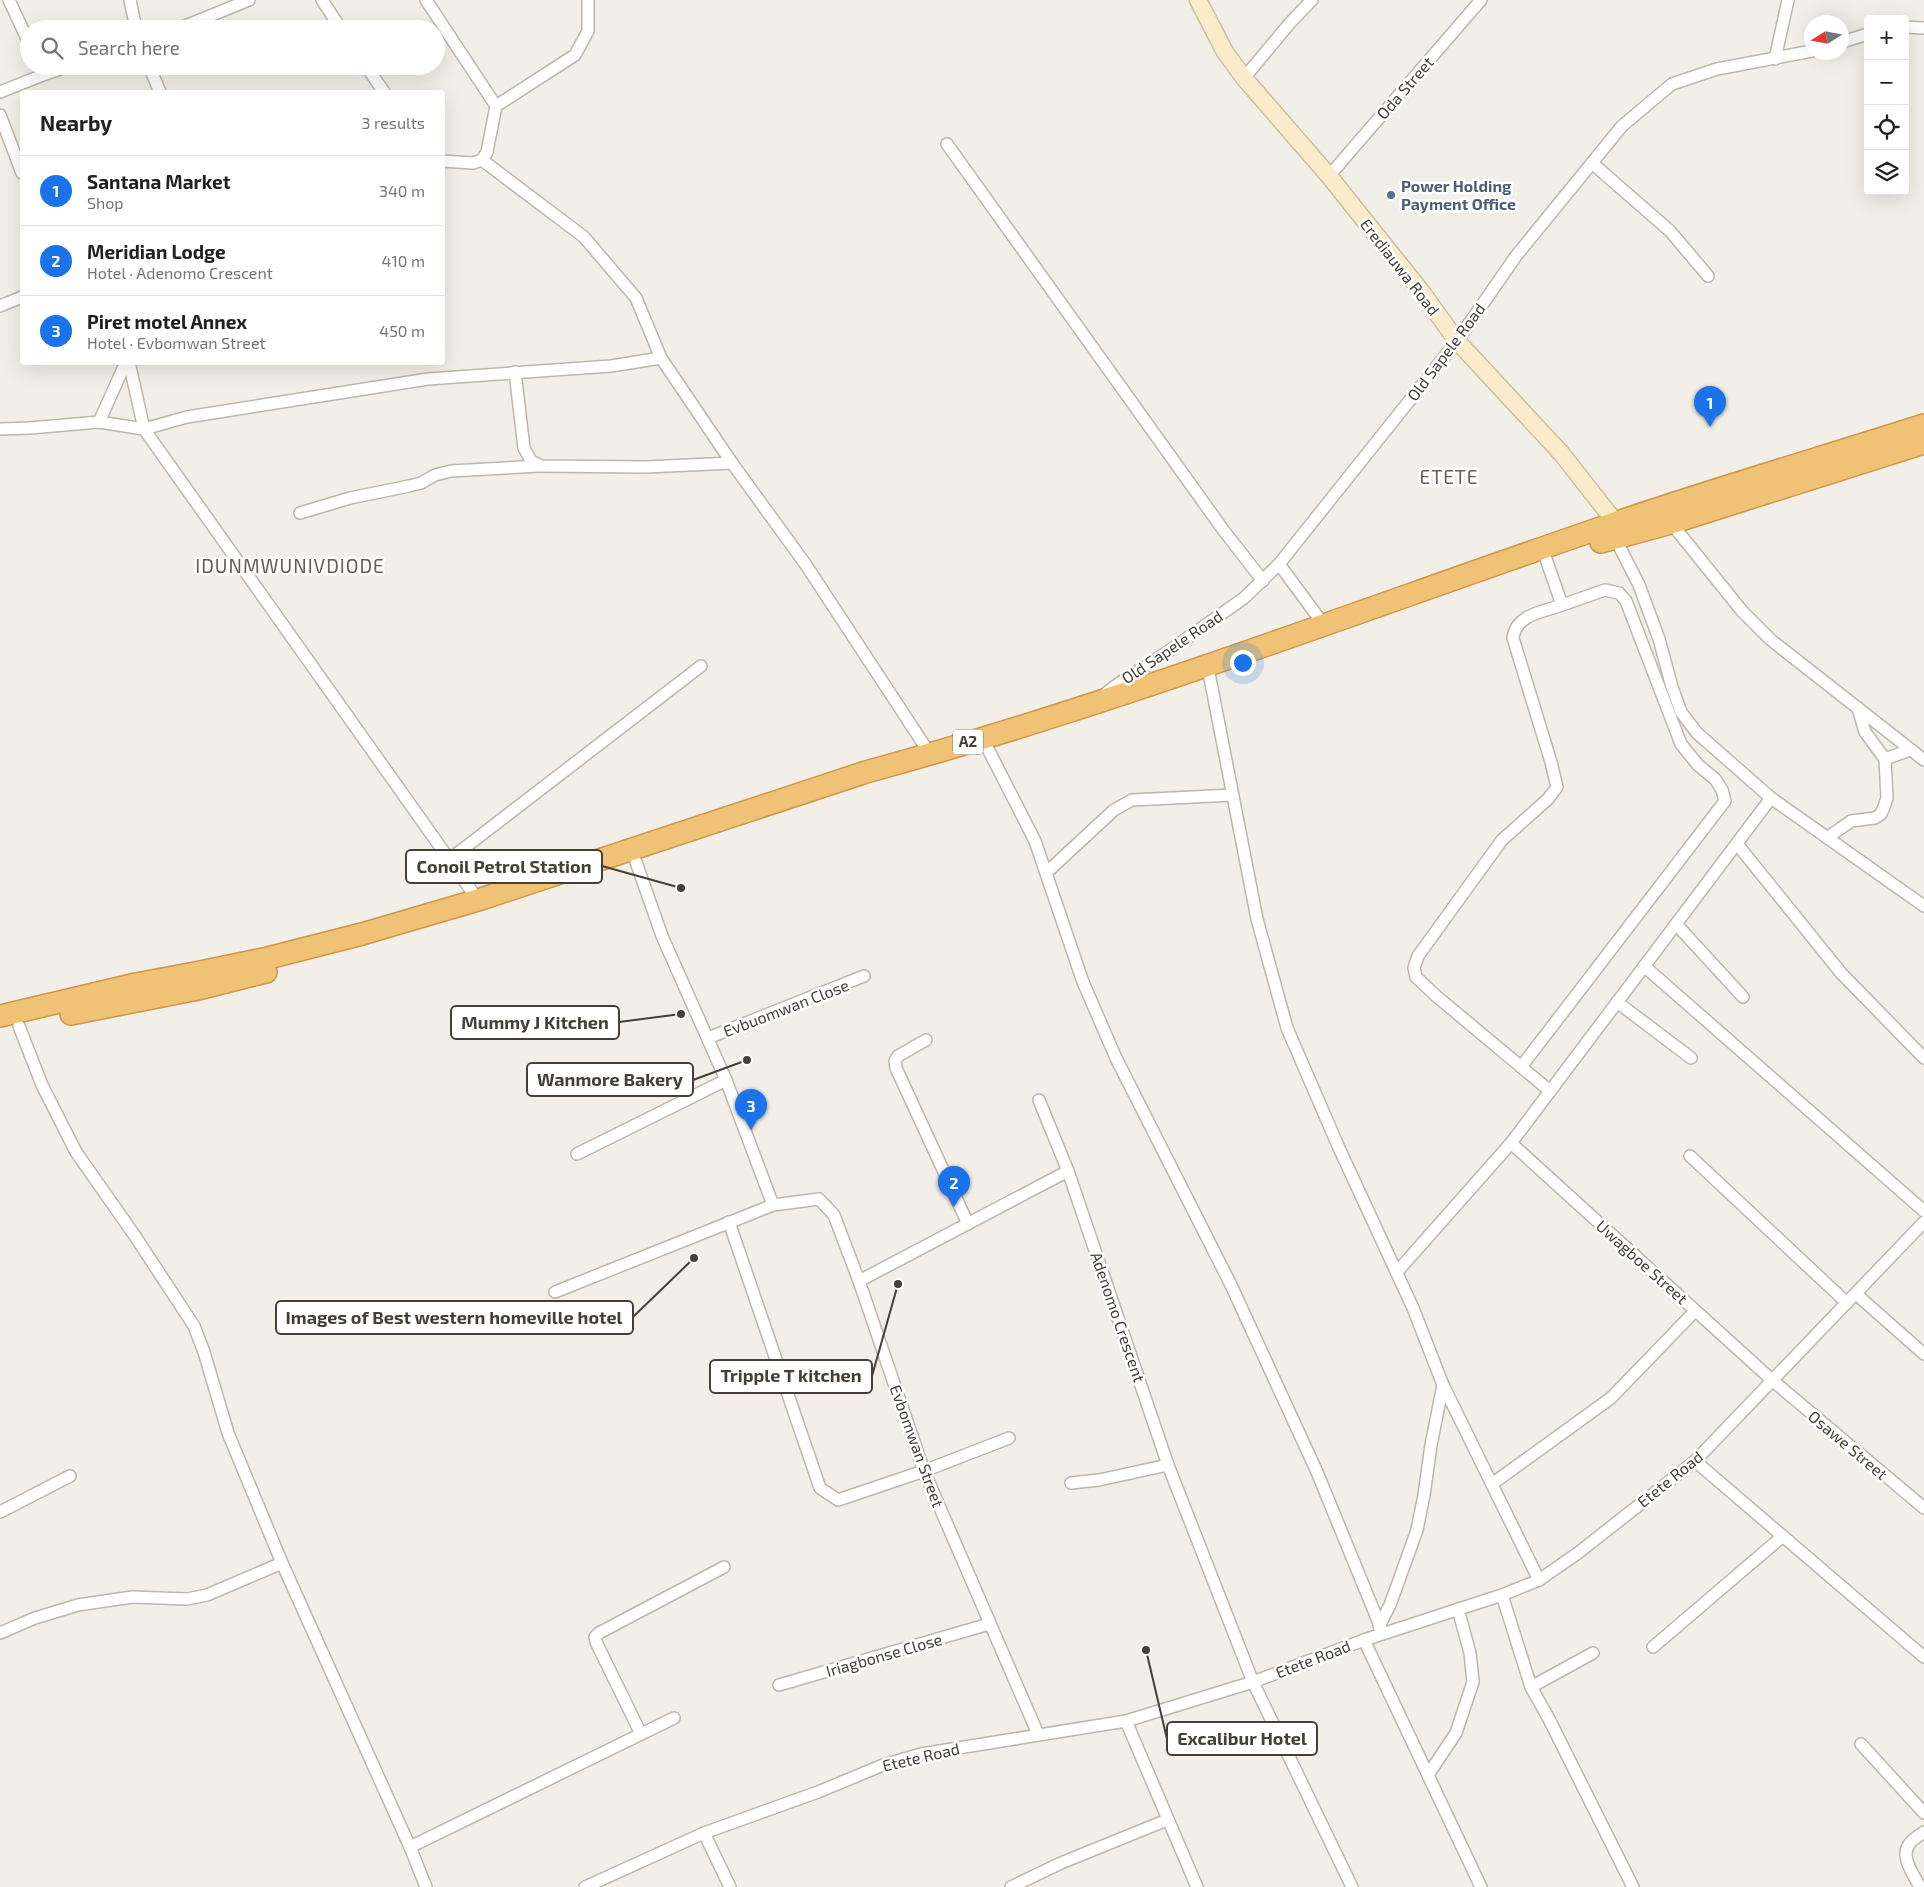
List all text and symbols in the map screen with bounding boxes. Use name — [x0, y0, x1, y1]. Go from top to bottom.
north arrow — [1804, 15, 1849, 60]
map controls — [1864, 15, 1909, 195]
button: + — [1864, 15, 1909, 60]
search box — [20, 20, 445, 75]
icon: search — [38, 34, 66, 62]
text: Search here — [78, 36, 180, 59]
street label: Oda Street — [1372, 53, 1437, 123]
button: − — [1864, 60, 1909, 105]
button: locate — [1864, 105, 1909, 150]
text: Nearby — [40, 110, 112, 135]
text: 3 results — [362, 113, 425, 132]
button: layers — [1864, 150, 1909, 195]
text: Santana Market — [87, 170, 230, 193]
place label: Power Holding Payment Office — [1401, 176, 1516, 214]
text: 1 — [53, 181, 59, 200]
text: 340 m — [379, 181, 425, 200]
marker: Power Holding Payment Office — [1385, 189, 1397, 201]
text: Shop — [87, 193, 124, 212]
street label: Erediauwa Road — [1357, 215, 1444, 319]
text: Meridian Lodge — [87, 240, 226, 263]
text: 2 — [51, 251, 61, 270]
text: 410 m — [382, 251, 425, 270]
text: Hotel · Adenomo Crescent — [87, 263, 273, 282]
street label: Old Sapele Road — [1403, 299, 1489, 404]
text: Piret motel Annex — [87, 310, 247, 333]
text: 3 — [51, 321, 61, 340]
text: 450 m — [379, 321, 425, 340]
text: Hotel · Evbomwan Street — [87, 333, 266, 352]
pin: 1 — [1694, 386, 1726, 427]
district label: ETETE — [1420, 465, 1479, 488]
district label: IDUNMWUNIVDIODE — [195, 554, 385, 577]
street label: Old Sapele Road — [1118, 606, 1226, 687]
your location — [1230, 650, 1256, 676]
road number: A2 — [953, 730, 983, 754]
callout: Conoil Petrol Station — [406, 850, 602, 883]
text: Conoil Petrol Station — [416, 855, 592, 877]
street label: Evbuomwan Close — [720, 975, 851, 1040]
callout: Mummy J Kitchen — [451, 1006, 619, 1039]
text: Mummy J Kitchen — [461, 1011, 609, 1033]
callout: Wanmore Bakery — [527, 1063, 693, 1096]
text: Wanmore Bakery — [537, 1068, 684, 1090]
pin: 3 — [735, 1089, 767, 1130]
pin: 2 — [938, 1166, 970, 1207]
street label: Uwagboe Street — [1593, 1216, 1692, 1308]
street label: Adenomo Crescent — [1087, 1249, 1150, 1384]
callout: Images of Best western homeville hotel — [276, 1301, 633, 1334]
text: Images of Best western homeville hotel — [286, 1306, 623, 1328]
callout: Tripple T kitchen — [710, 1360, 872, 1393]
text: Tripple T kitchen — [721, 1364, 861, 1386]
street label: Evbomwan Street — [886, 1382, 948, 1510]
street label: Osawe Street — [1805, 1406, 1892, 1483]
street label: Etete Road — [1633, 1446, 1706, 1511]
street label: Iriagbonse Close — [824, 1629, 944, 1680]
street label: Etete Road — [1273, 1636, 1353, 1682]
callout: Excalibur Hotel — [1167, 1722, 1317, 1755]
text: Excalibur Hotel — [1177, 1727, 1307, 1749]
street label: Etete Road — [880, 1738, 961, 1775]

